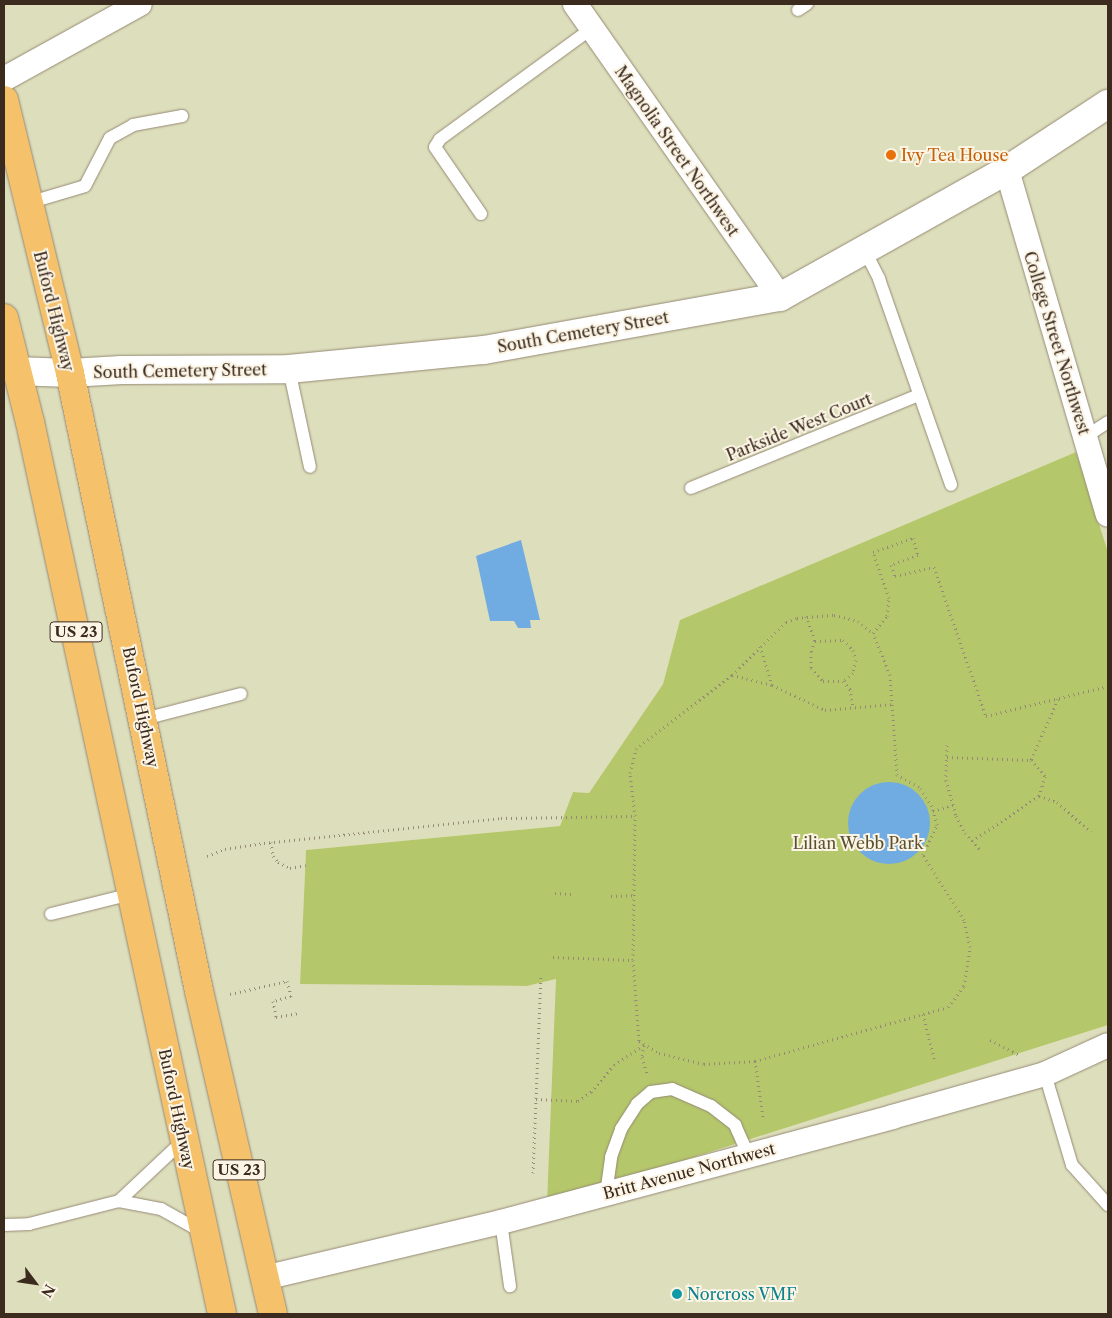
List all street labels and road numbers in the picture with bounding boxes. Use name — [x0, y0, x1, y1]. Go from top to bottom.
street label: Magnolia Street Northwest — [611, 62, 743, 240]
street label: Buford Highway — [30, 249, 78, 373]
street label: College Street Northwest — [1020, 249, 1094, 437]
street label: South Cemetery Street — [496, 307, 670, 357]
street label: South Cemetery Street — [93, 360, 267, 382]
street label: Parkside West Court — [723, 389, 875, 465]
road number: US 23 — [48, 620, 104, 644]
street label: Buford Highway — [119, 645, 163, 769]
street label: Buford Highway — [155, 1047, 199, 1171]
street label: Britt Avenue Northwest — [600, 1139, 778, 1203]
road number: US 23 — [212, 1158, 266, 1182]

